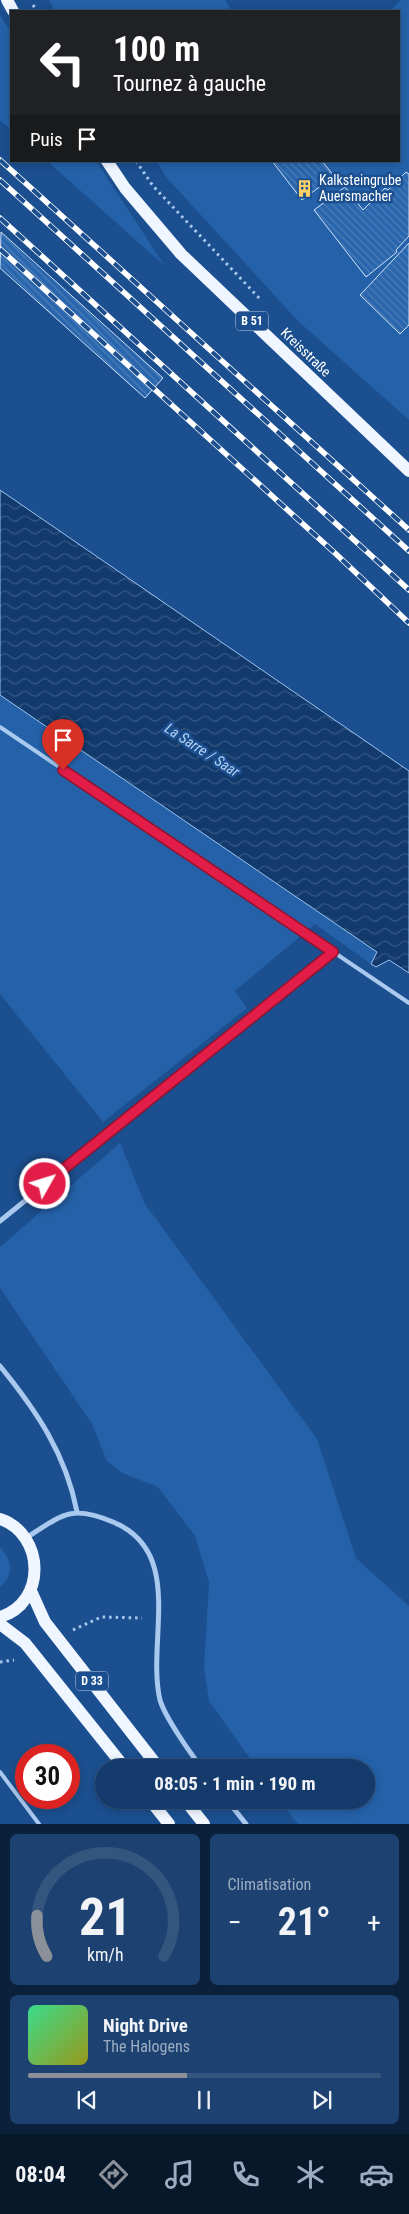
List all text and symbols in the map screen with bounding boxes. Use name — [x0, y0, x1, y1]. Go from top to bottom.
text: 100 m — [113, 29, 200, 70]
icon: left — [30, 30, 95, 95]
text: Tournez à gauche — [113, 71, 266, 96]
icon: arrive — [73, 125, 101, 153]
text: Puis — [30, 128, 63, 151]
place label: Kalksteingrube Auersmacher — [319, 172, 402, 204]
building icon: Kalksteingrube Auersmacher — [295, 178, 315, 198]
road number: B 51 — [236, 312, 268, 331]
street label: Kreisstraße — [278, 324, 335, 380]
pin — [42, 719, 84, 770]
water label: La Sarre / Saar — [161, 719, 243, 781]
icon: arrive — [49, 726, 77, 754]
position arrow — [18, 1157, 70, 1209]
road number: D 33 — [76, 1672, 108, 1690]
speed limit sign: 30 — [15, 1744, 80, 1809]
text: 08:05 · 1 min · 190 m — [154, 1772, 316, 1795]
text: Climatisation — [228, 1875, 311, 1894]
text: 21 — [78, 1887, 131, 1948]
text: 21° — [278, 1900, 331, 1944]
text: − — [228, 1906, 242, 1939]
text: + — [367, 1906, 381, 1939]
text: km/h — [86, 1944, 123, 1965]
text: Night Drive — [103, 2014, 188, 2037]
text: The Halogens — [103, 2037, 190, 2056]
icon: previous — [73, 2086, 101, 2114]
icon: pause — [190, 2086, 218, 2114]
icon: next — [308, 2086, 336, 2114]
icon: directions — [96, 2157, 131, 2192]
icon: music — [162, 2157, 197, 2192]
icon: phone — [228, 2157, 263, 2192]
icon: climate — [293, 2157, 328, 2192]
icon: car — [359, 2157, 394, 2192]
text: 08:04 — [15, 2162, 66, 2187]

